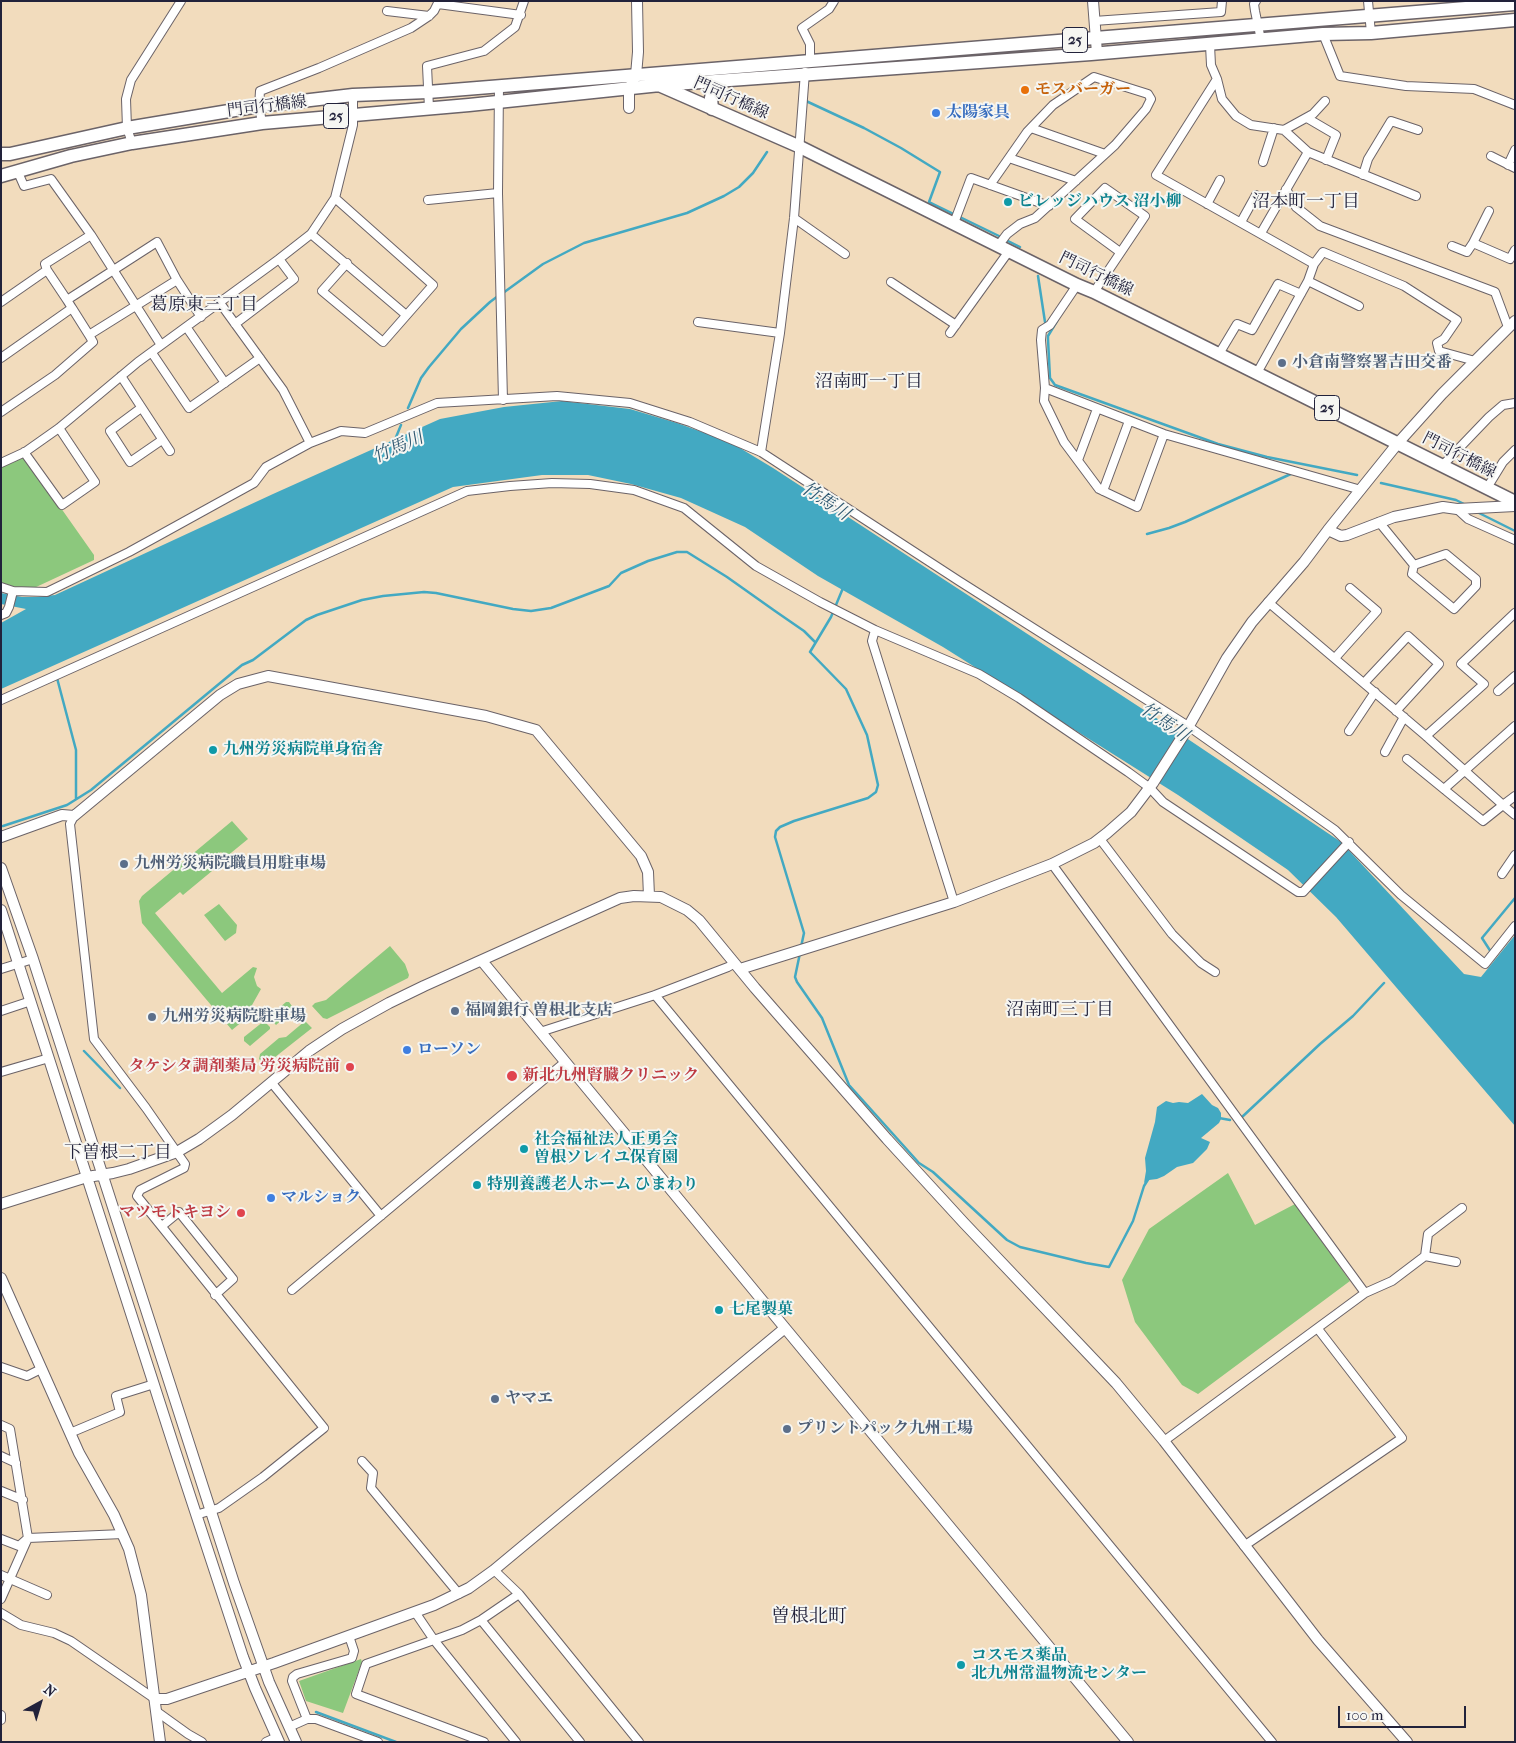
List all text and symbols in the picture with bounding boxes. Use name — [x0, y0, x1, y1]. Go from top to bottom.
road number: 25 — [1062, 28, 1088, 52]
street label: 門司行橋線 — [691, 74, 771, 124]
place label: モスバーガー — [1035, 80, 1131, 100]
marker: モスバーガー — [1019, 84, 1031, 96]
street label: 門司行橋線 — [226, 93, 308, 121]
place label: 太陽家具 — [946, 103, 1010, 123]
road number: 25 — [324, 104, 348, 128]
marker: 太陽家具 — [930, 107, 942, 119]
place label: ビレッジハウス 沼小柳 — [1018, 192, 1181, 212]
district label: 沼本町一丁目 — [1252, 192, 1360, 214]
marker: ビレッジハウス 沼小柳 — [1002, 196, 1014, 208]
street label: 門司行橋線 — [1056, 249, 1136, 301]
district label: 葛原東三丁目 — [150, 295, 258, 317]
place label: 小倉南警察署吉田交番 — [1292, 353, 1452, 373]
marker: 小倉南警察署吉田交番 — [1276, 357, 1288, 369]
district label: 沼南町一丁目 — [815, 372, 923, 394]
road number: 25 — [1314, 396, 1340, 420]
water label: 竹馬川 — [369, 427, 427, 469]
street label: 門司行橋線 — [1419, 429, 1499, 483]
water label: 竹馬川 — [796, 478, 854, 526]
water label: 竹馬川 — [1136, 699, 1192, 747]
place label: 九州労災病院単身宿舎 — [223, 740, 383, 760]
marker: 九州労災病院単身宿舎 — [207, 744, 219, 756]
place label: 九州労災病院職員用駐車場 — [134, 854, 326, 874]
marker: 九州労災病院職員用駐車場 — [118, 858, 130, 870]
district label: 沼南町三丁目 — [1006, 1000, 1114, 1022]
place label: 福岡銀行 曽根北支店 — [465, 1001, 612, 1021]
marker: 福岡銀行 曽根北支店 — [449, 1005, 461, 1017]
place label: 九州労災病院駐車場 — [162, 1007, 306, 1027]
marker: 九州労災病院駐車場 — [146, 1011, 158, 1023]
place label: ローソン — [417, 1040, 481, 1060]
marker: ローソン — [401, 1044, 413, 1056]
place label: タケシタ調剤薬局 労災病院前 — [129, 1057, 340, 1077]
marker: タケシタ調剤薬局 労災病院前 — [344, 1061, 356, 1073]
place label: 新北九州腎臓クリニック — [523, 1066, 699, 1086]
marker: 新北九州腎臓クリニック — [505, 1069, 519, 1083]
place label: 社会福祉法人正勇会 曽根ソレイユ保育園 — [534, 1130, 678, 1168]
district label: 下曽根二丁目 — [64, 1143, 172, 1165]
marker: 社会福祉法人正勇会 曽根ソレイユ保育園 — [518, 1143, 530, 1155]
place label: 特別養護老人ホーム ひまわり — [487, 1175, 698, 1195]
marker: 特別養護老人ホーム ひまわり — [471, 1179, 483, 1191]
place label: マルショク — [281, 1188, 361, 1208]
marker: マルショク — [265, 1192, 277, 1204]
place label: マツモトキヨシ — [119, 1203, 231, 1223]
marker: マツモトキヨシ — [235, 1207, 247, 1219]
place label: 七尾製菓 — [729, 1300, 793, 1320]
marker: 七尾製菓 — [713, 1304, 725, 1316]
place label: ヤマエ — [505, 1389, 553, 1409]
marker: ヤマエ — [489, 1393, 501, 1405]
place label: プリントパック九州工場 — [797, 1419, 973, 1439]
marker: プリントパック九州工場 — [781, 1423, 793, 1435]
district label: 曽根北町 — [771, 1606, 847, 1628]
place label: コスモス薬品 北九州常温物流センター — [971, 1646, 1147, 1684]
marker: コスモス薬品 北九州常温物流センター — [955, 1659, 967, 1671]
north arrow — [15, 1678, 65, 1728]
text: N — [40, 1681, 59, 1701]
scale bar — [1341, 1696, 1468, 1728]
text: 100 m — [1346, 1706, 1384, 1724]

